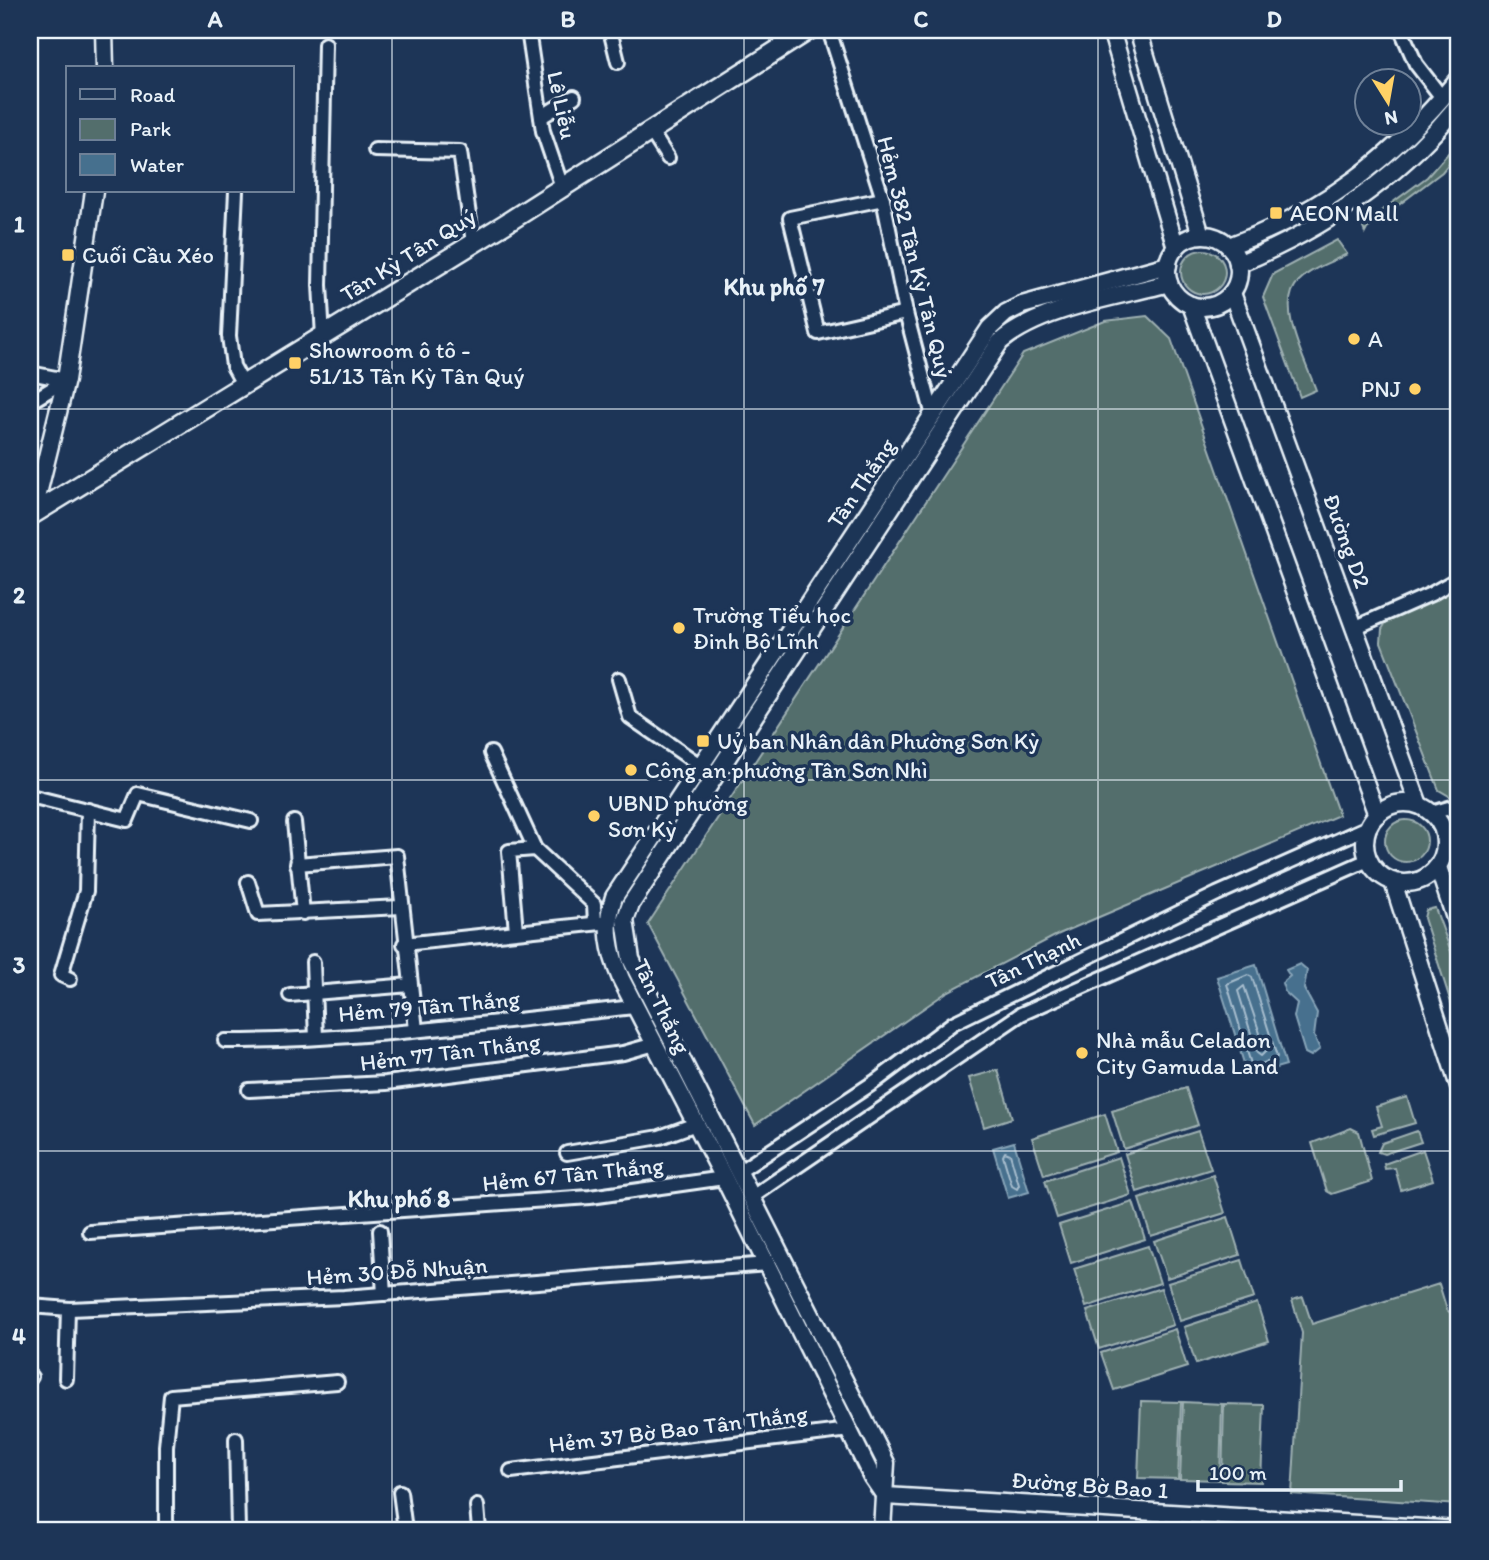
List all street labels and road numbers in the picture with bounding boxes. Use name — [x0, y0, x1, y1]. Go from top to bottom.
street label: Lê Liễu — [541, 68, 583, 142]
street label: Hẻm 382 Tân Kỳ Tân Quý — [871, 133, 959, 381]
street label: Tân Kỳ Tân Quý — [335, 202, 481, 308]
street label: Tân Thắng — [821, 433, 901, 533]
street label: Đường D2 — [1317, 490, 1377, 592]
street label: Tân Thạnh — [981, 925, 1085, 995]
street label: Tân Thắng — [627, 954, 697, 1058]
street label: Hẻm 79 Tân Thắng — [337, 984, 521, 1028]
street label: Hẻm 77 Tân Thắng — [358, 1027, 542, 1077]
street label: Hẻm 67 Tân Thắng — [481, 1151, 665, 1197]
street label: Hẻm 30 Đỗ Nhuận — [306, 1251, 488, 1291]
street label: Hẻm 37 Bờ Bao Tân Thắng — [547, 1399, 809, 1459]
street label: Đường Bờ Bao 1 — [1011, 1466, 1170, 1504]

